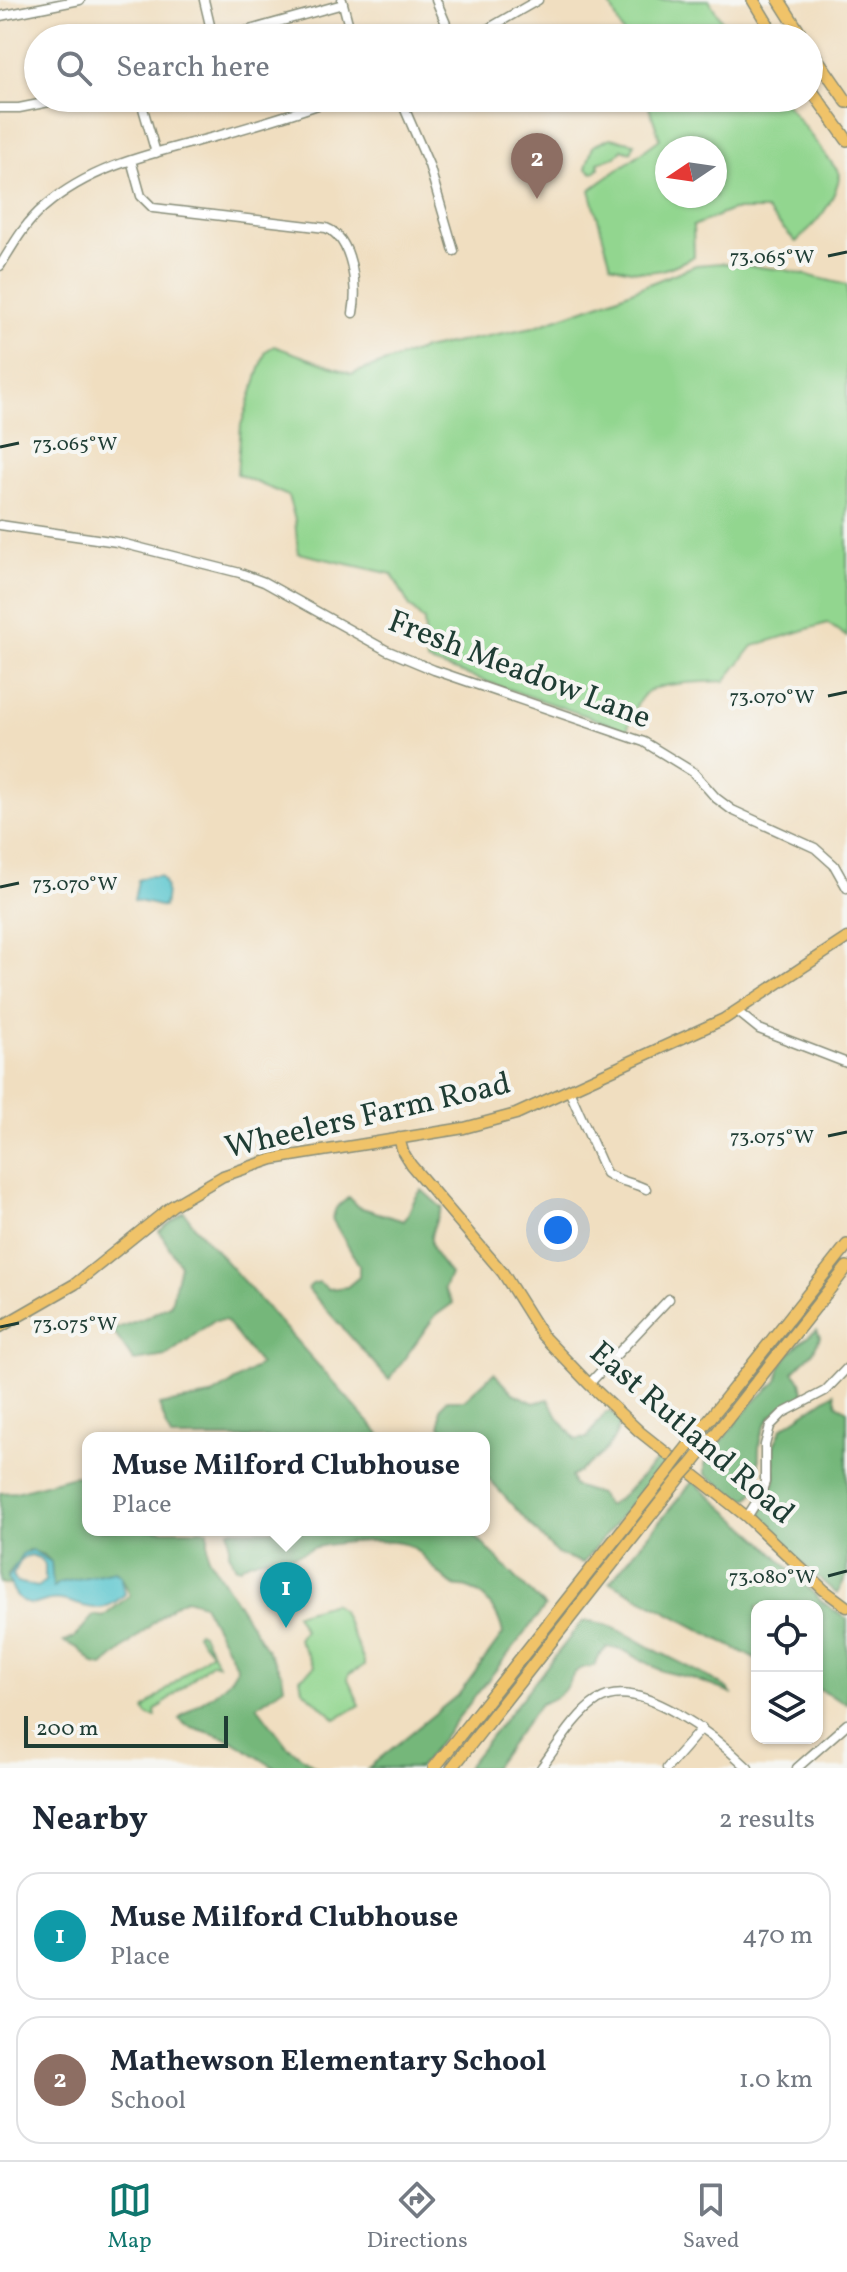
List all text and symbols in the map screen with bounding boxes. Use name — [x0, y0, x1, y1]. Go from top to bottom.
search box — [24, 24, 823, 112]
icon: search — [52, 46, 96, 90]
text: Search here — [116, 47, 270, 89]
pin: 2 — [511, 133, 563, 199]
north arrow — [655, 136, 727, 208]
text: 73.065°W — [730, 244, 814, 272]
text: 73.065°W — [33, 431, 117, 459]
street label: Fresh Meadow Lane — [381, 601, 657, 741]
text: 73.070°W — [729, 684, 815, 712]
text: 73.070°W — [32, 871, 118, 899]
street label: Wheelers Farm Road — [221, 1063, 515, 1171]
text: 73.075°W — [730, 1124, 814, 1152]
your location — [538, 1210, 578, 1250]
text: 73.075°W — [33, 1311, 117, 1339]
street label: East Rutland Road — [579, 1332, 803, 1536]
popup — [82, 1432, 490, 1536]
text: Muse Milford Clubhouse — [112, 1445, 460, 1487]
text: Place — [112, 1487, 172, 1523]
pin: 1 — [260, 1562, 312, 1628]
text: 73.080°W — [729, 1564, 815, 1592]
map controls — [751, 1600, 823, 1744]
button: locate — [751, 1600, 823, 1672]
button: layers — [751, 1672, 823, 1744]
scale bar — [24, 1712, 228, 1748]
text: 200 m — [36, 1714, 98, 1745]
text: Nearby — [32, 1797, 148, 1844]
text: 2 results — [719, 1802, 815, 1838]
text: Muse Milford Clubhouse — [110, 1897, 458, 1939]
text: 1 — [55, 1918, 65, 1954]
text: 470 m — [742, 1918, 813, 1954]
text: Place — [110, 1939, 170, 1975]
text: Mathewson Elementary School — [110, 2041, 546, 2083]
text: 2 — [53, 2062, 67, 2098]
text: 1.0 km — [739, 2062, 813, 2098]
text: School — [110, 2083, 186, 2119]
tab: Map — [108, 2178, 152, 2257]
tab: Directions — [367, 2178, 468, 2257]
tab: Saved — [683, 2178, 739, 2257]

